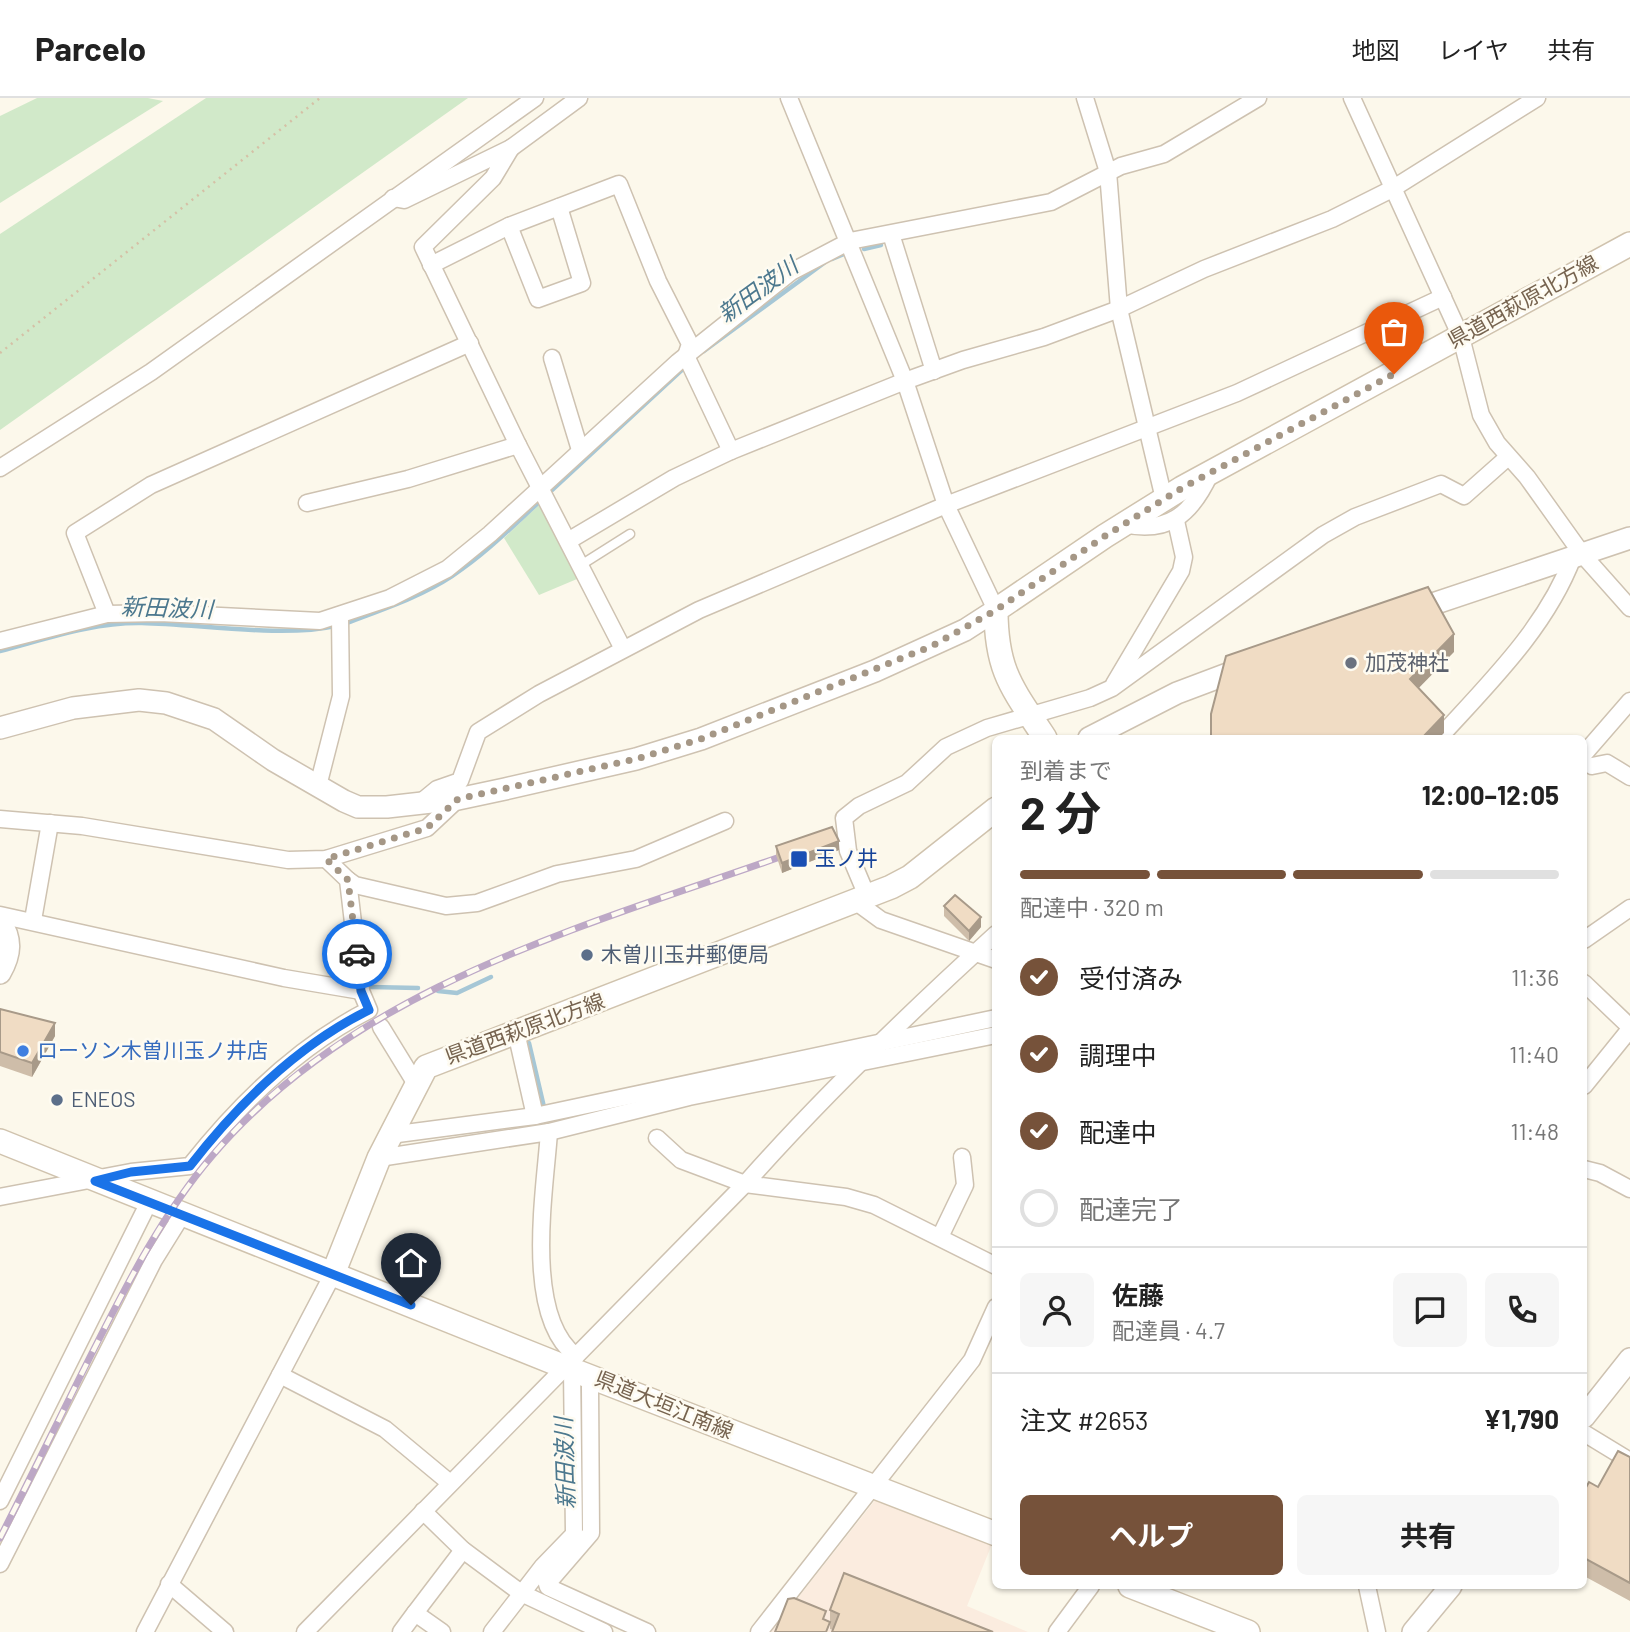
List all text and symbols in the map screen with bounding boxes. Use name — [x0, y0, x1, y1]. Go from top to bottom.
text: Parcelo — [35, 28, 146, 68]
text: 地図 — [1352, 35, 1400, 64]
text: レイヤ — [1438, 35, 1509, 64]
text: 共有 — [1547, 35, 1595, 64]
water label: 新田波川 — [712, 249, 805, 328]
street label: 県道西萩原北方線 — [1443, 249, 1602, 352]
pin — [1364, 302, 1424, 374]
icon: bag — [1375, 313, 1413, 351]
water label: 新田波川 — [121, 591, 216, 623]
place label: 加茂神社 — [1365, 649, 1449, 674]
marker: 加茂神社 — [1343, 655, 1359, 671]
text: 到着まで — [1020, 756, 1112, 784]
text: 12:00–12:05 — [1422, 779, 1559, 810]
text: 2 分 — [1020, 784, 1101, 839]
place label: 玉ノ井 — [815, 845, 878, 870]
marker: 玉ノ井 — [789, 849, 809, 869]
text: 配達中 · 320 m — [1020, 893, 1164, 921]
courier — [322, 919, 392, 989]
icon: car — [338, 935, 376, 973]
place label: 木曽川玉井郵便局 — [601, 941, 769, 966]
marker: 木曽川玉井郵便局 — [579, 947, 595, 963]
icon: check — [1020, 958, 1058, 996]
text: 受付済み — [1079, 962, 1183, 993]
text: 11:36 — [1511, 963, 1559, 991]
street label: 県道西萩原北方線 — [441, 987, 608, 1068]
icon: check — [1020, 1035, 1058, 1073]
place label: ローソン木曽川玉ノ井店 — [37, 1037, 268, 1062]
text: 調理中 — [1079, 1039, 1157, 1070]
text: 11:40 — [1509, 1040, 1559, 1068]
marker: ローソン木曽川玉ノ井店 — [15, 1043, 31, 1059]
place label: ENEOS — [71, 1086, 136, 1111]
marker: ENEOS — [49, 1092, 65, 1108]
icon: check — [1020, 1112, 1058, 1150]
text: 配達中 — [1079, 1116, 1157, 1147]
text: 11:48 — [1510, 1117, 1559, 1145]
text: 配達完了 — [1079, 1193, 1183, 1224]
pin — [381, 1233, 441, 1305]
icon: home — [392, 1244, 430, 1282]
button: person — [1020, 1273, 1094, 1347]
button: chat — [1393, 1273, 1467, 1347]
button: phone — [1485, 1273, 1559, 1347]
text: 佐藤 — [1112, 1279, 1164, 1310]
text: 配達員 · 4.7 — [1112, 1316, 1225, 1344]
street label: 県道大垣江南線 — [592, 1364, 737, 1443]
text: ¥1,790 — [1484, 1403, 1559, 1434]
text: 注文 #2653 — [1020, 1404, 1148, 1435]
water label: 新田波川 — [548, 1414, 580, 1509]
button: ヘルプ — [1020, 1495, 1283, 1575]
button: 共有 — [1297, 1495, 1559, 1575]

